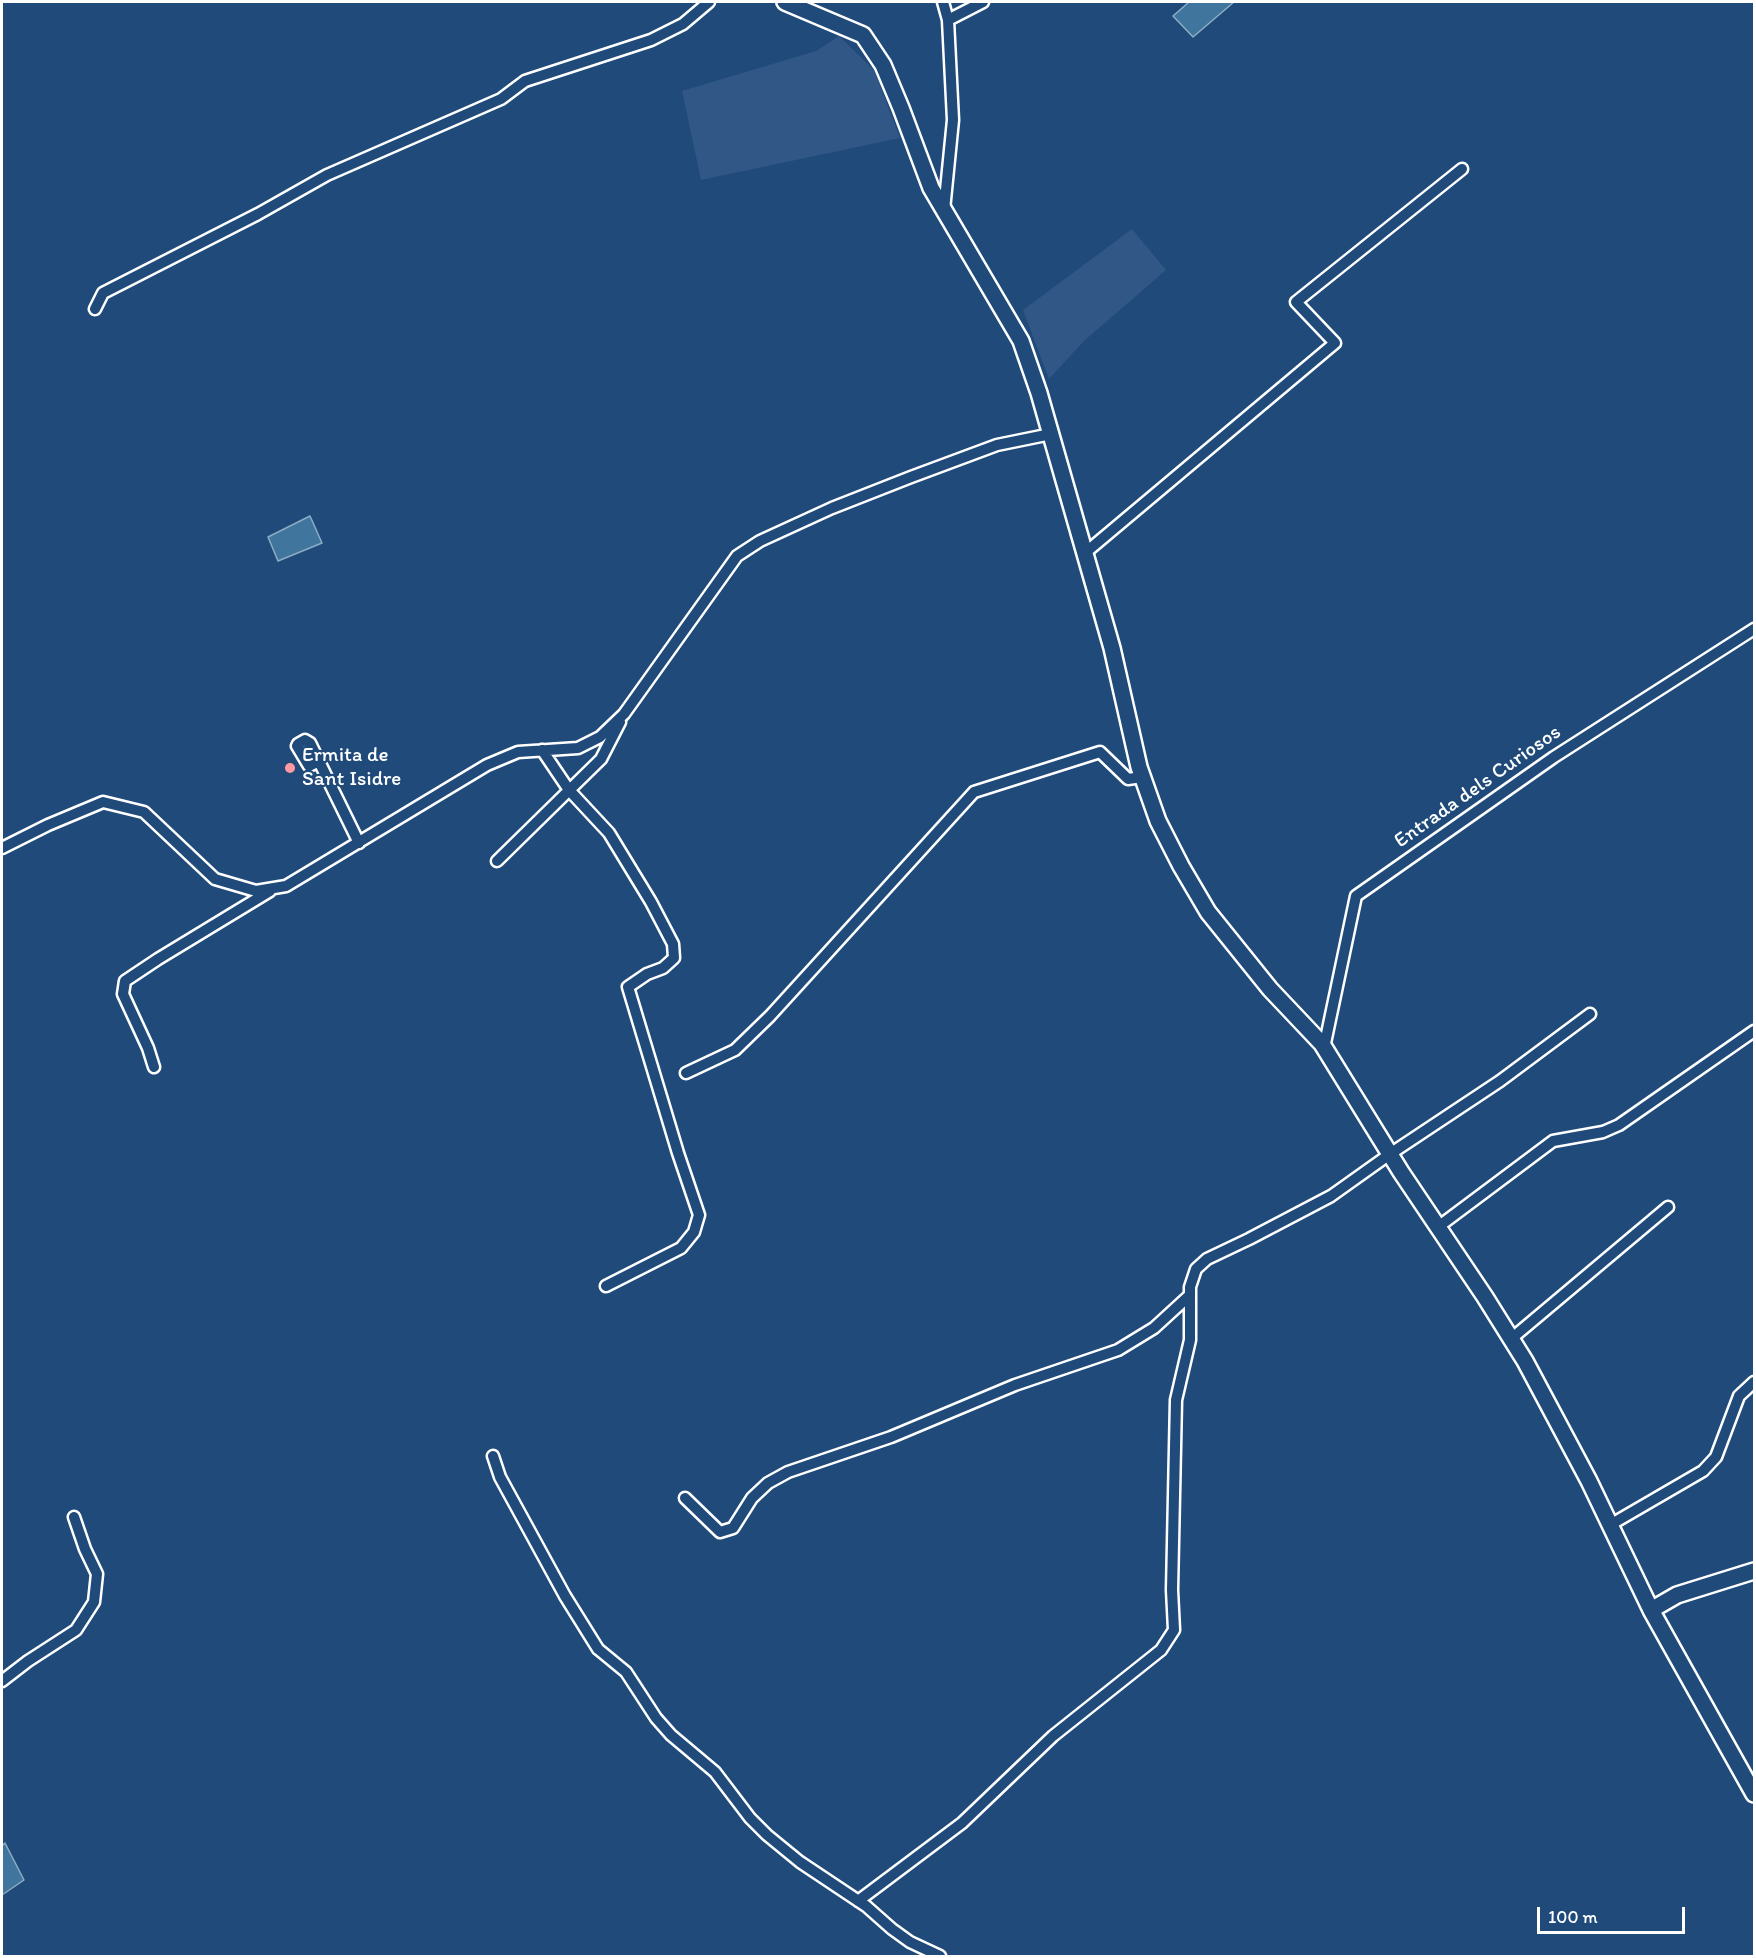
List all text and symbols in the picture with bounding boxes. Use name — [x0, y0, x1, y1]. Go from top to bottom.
street label: Entrada dels Curiosos — [1390, 720, 1566, 854]
place label: Ermita de Sant Isidre — [302, 743, 401, 793]
marker: Ermita de Sant Isidre — [283, 761, 297, 775]
scale bar — [1540, 1895, 1688, 1933]
text: 100 m — [1548, 1906, 1598, 1928]

